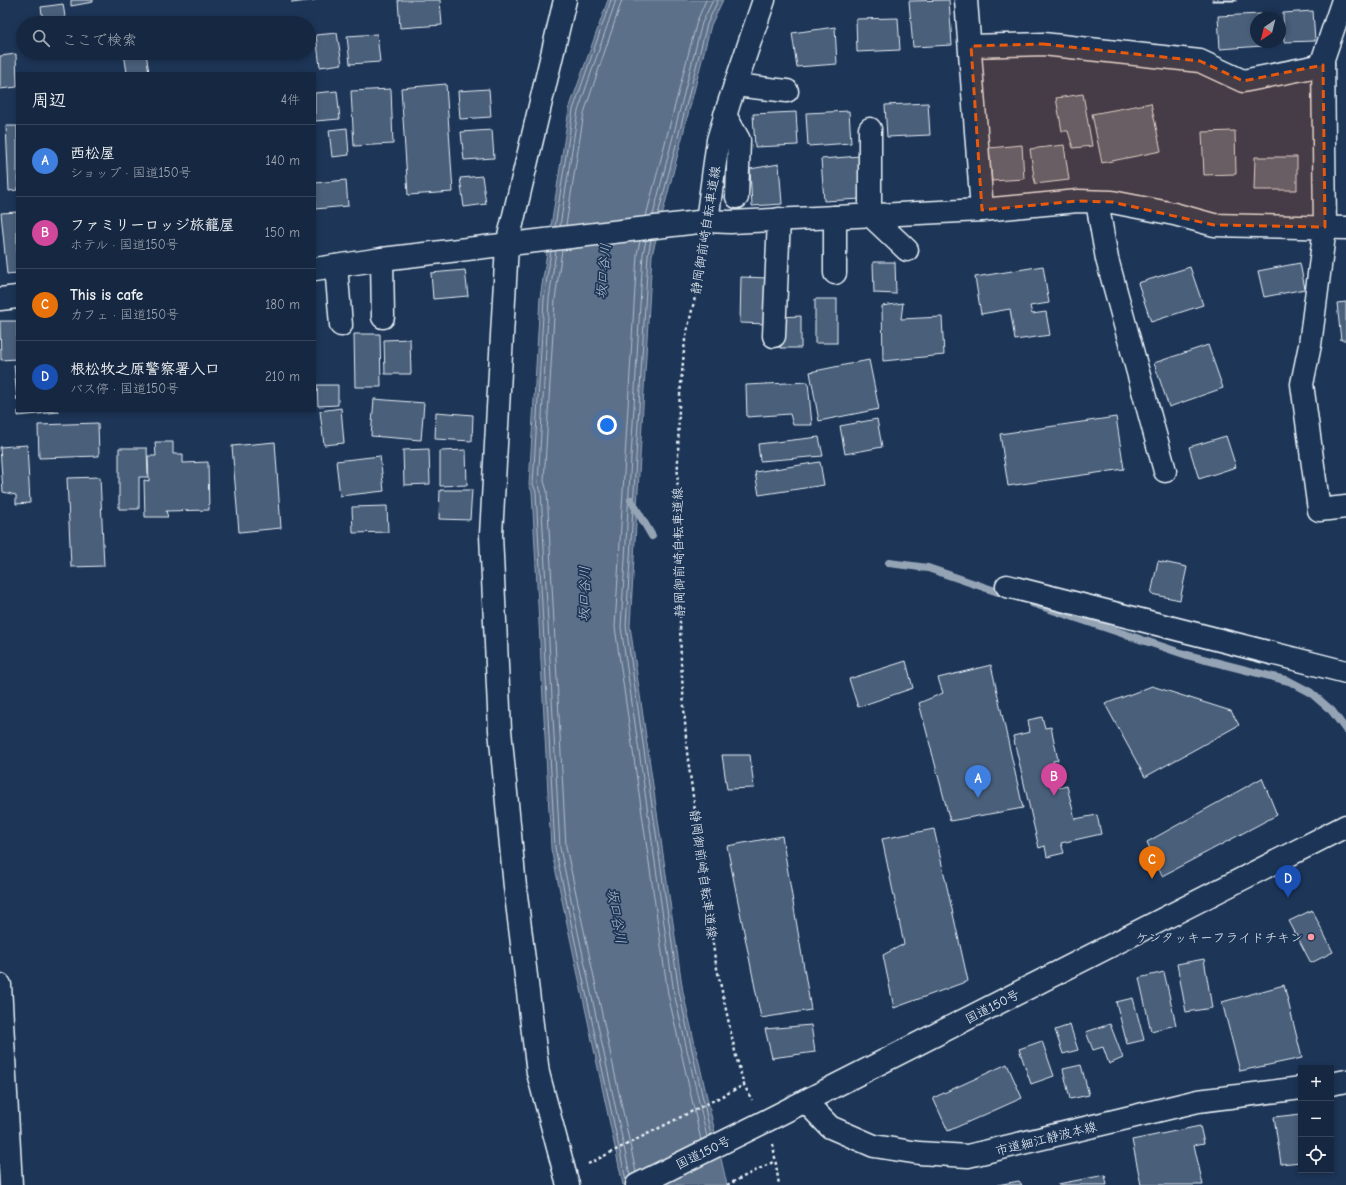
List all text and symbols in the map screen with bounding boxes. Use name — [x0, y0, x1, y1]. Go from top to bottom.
north arrow — [1250, 12, 1286, 48]
search box — [16, 16, 316, 60]
icon: search — [30, 27, 52, 49]
text: ここで検索 — [62, 31, 137, 49]
text: 周辺 — [32, 91, 66, 110]
text: 4件 — [281, 92, 300, 107]
text: 西松屋 — [70, 144, 115, 162]
text: A — [41, 153, 49, 168]
text: 140 m — [266, 153, 300, 168]
street label: 静岡御前崎自転車道線 — [688, 164, 723, 295]
text: ショップ · 国道150号 — [70, 165, 192, 180]
text: ファミリーロッジ旅籠屋 — [70, 216, 234, 234]
text: B — [41, 225, 49, 240]
text: 150 m — [265, 225, 300, 240]
text: ホテル · 国道150号 — [70, 237, 179, 252]
water label: 坂口谷川 — [593, 242, 614, 300]
text: This is cafe — [70, 286, 143, 304]
text: C — [41, 297, 49, 312]
text: 180 m — [265, 297, 300, 312]
text: カフェ · 国道150号 — [70, 307, 179, 322]
text: 根松牧之原警察署入口 — [70, 360, 220, 378]
text: D — [41, 369, 49, 384]
text: 210 m — [265, 369, 300, 384]
text: バス停 · 国道150号 — [70, 381, 179, 396]
your location — [597, 415, 617, 435]
street label: 静岡御前崎自転車道線 — [670, 486, 687, 617]
water label: 坂口谷川 — [576, 566, 593, 622]
pin: B — [1041, 763, 1067, 796]
pin: A — [965, 765, 991, 798]
street label: 静岡御前崎自転車道線 — [687, 809, 720, 940]
pin: C — [1139, 846, 1165, 879]
pin: D — [1275, 865, 1301, 898]
water label: 坂口谷川 — [603, 887, 630, 945]
place label: ケンタッキーフライドチキン — [1136, 930, 1303, 945]
marker: ケンタッキーフライドチキン — [1306, 932, 1316, 942]
street label: 国道150号 — [962, 986, 1022, 1027]
map controls — [1298, 1065, 1334, 1173]
button: + — [1298, 1065, 1334, 1101]
button: − — [1298, 1101, 1334, 1137]
street label: 市道細江静波本線 — [994, 1118, 1099, 1158]
street label: 国道150号 — [673, 1133, 733, 1172]
button: locate — [1298, 1137, 1334, 1173]

